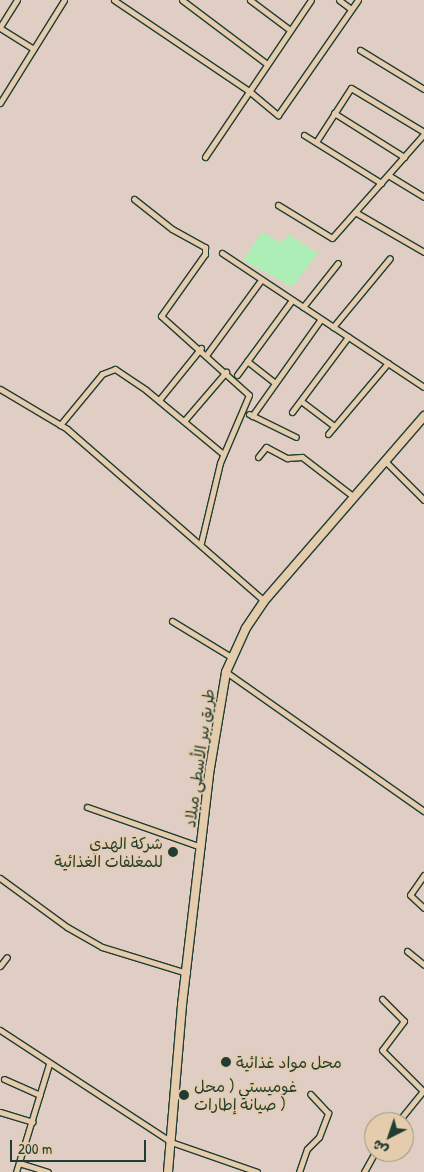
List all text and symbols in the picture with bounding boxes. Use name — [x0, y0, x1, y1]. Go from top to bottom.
street label: طريق بير الأسطى ميلاد — [180, 687, 218, 829]
place label: شركة الهدي للمغلفات الغذائية — [54, 833, 163, 871]
marker: شركة الهدي للمغلفات الغذائية — [167, 846, 179, 858]
place label: محل مواد غذائية — [236, 1052, 342, 1072]
marker: محل مواد غذائية — [220, 1056, 232, 1068]
place label: غوميستي ( محل صيانة إطارات ) — [194, 1076, 297, 1114]
marker: غوميستي ( محل صيانة إطارات ) — [178, 1089, 190, 1101]
north arrow — [364, 1112, 414, 1162]
scale bar — [12, 1130, 149, 1162]
text: ش — [367, 1136, 392, 1160]
text: 200 m — [18, 1138, 52, 1159]

